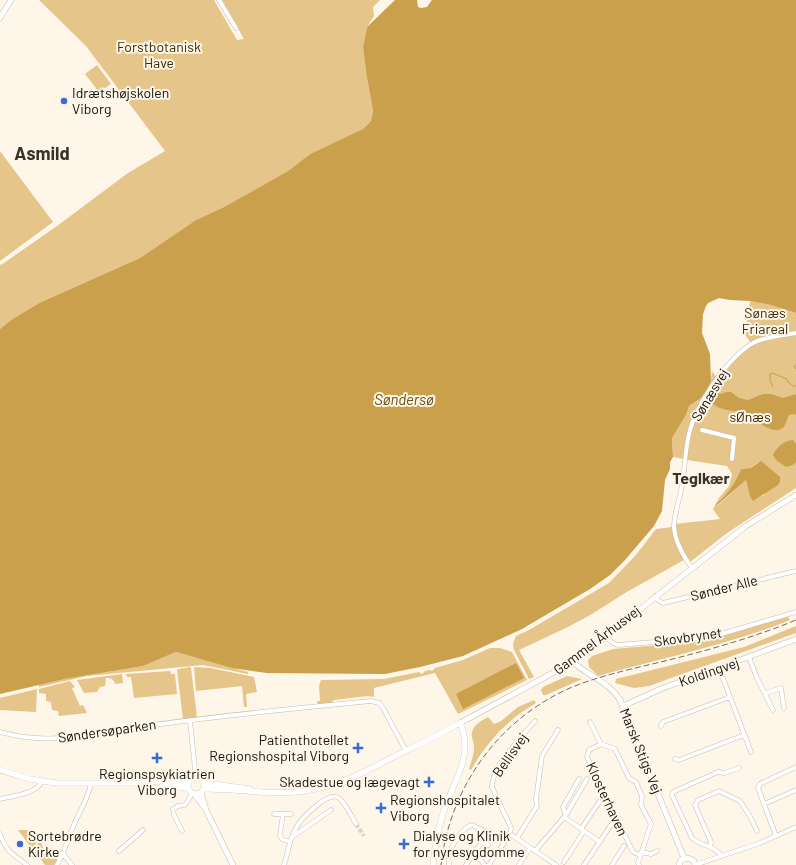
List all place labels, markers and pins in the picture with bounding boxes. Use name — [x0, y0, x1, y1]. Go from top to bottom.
place label: Idrætshøjskolen Viborg — [72, 84, 169, 117]
marker: Idrætshøjskolen Viborg — [59, 96, 69, 106]
place label: Patienthotellet Regionshospital Viborg — [209, 731, 349, 764]
marker: Patienthotellet Regionshospital Viborg — [352, 742, 364, 754]
marker: Regionspsykiatrien Viborg — [151, 752, 163, 764]
place label: Regionspsykiatrien Viborg — [99, 765, 215, 798]
place label: Skadestue og lægevagt — [279, 773, 420, 790]
marker: Skadestue og lægevagt — [423, 776, 435, 788]
place label: Regionshospitalet Viborg — [390, 791, 500, 824]
marker: Regionshospitalet Viborg — [375, 802, 387, 814]
place label: Sortebrødre Kirke — [28, 827, 102, 860]
place label: Dialyse og Klinik for nyresygdomme — [413, 827, 525, 860]
marker: Dialyse og Klinik for nyresygdomme — [398, 838, 410, 850]
marker: Sortebrødre Kirke — [15, 839, 25, 849]

